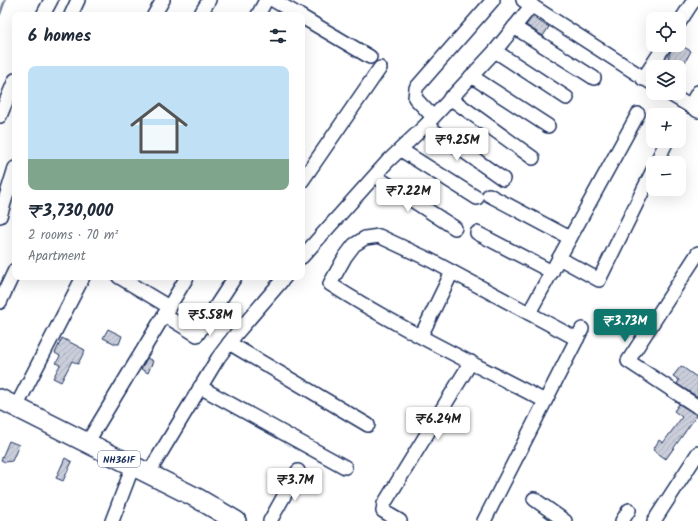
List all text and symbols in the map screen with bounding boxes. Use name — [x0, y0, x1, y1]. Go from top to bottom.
map controls — [646, 12, 686, 196]
button: locate — [646, 12, 686, 52]
text: 6 homes — [28, 23, 91, 50]
icon: filters — [267, 25, 289, 47]
button: layers — [646, 60, 686, 100]
icon: home — [123, 92, 195, 164]
button: + — [646, 108, 686, 148]
pin: ₹9.25M — [424, 128, 490, 162]
text: ₹9.25M — [435, 130, 479, 151]
button: − — [646, 156, 686, 196]
pin: ₹7.22M — [375, 179, 441, 213]
text: ₹7.22M — [385, 181, 431, 202]
text: ₹3,730,000 — [28, 198, 113, 225]
text: 2 rooms · 70 m² — [28, 225, 118, 246]
text: Apartment — [28, 246, 86, 267]
pin: ₹5.58M — [177, 303, 243, 337]
text: ₹5.58M — [187, 305, 233, 326]
pin: ₹3.73M — [592, 309, 658, 343]
text: ₹3.73M — [603, 311, 647, 332]
pin: ₹6.24M — [405, 407, 471, 441]
text: ₹6.24M — [415, 409, 461, 430]
road number: NH361F — [98, 451, 140, 467]
pin: ₹3.7M — [267, 468, 323, 502]
text: ₹3.7M — [276, 470, 314, 491]

